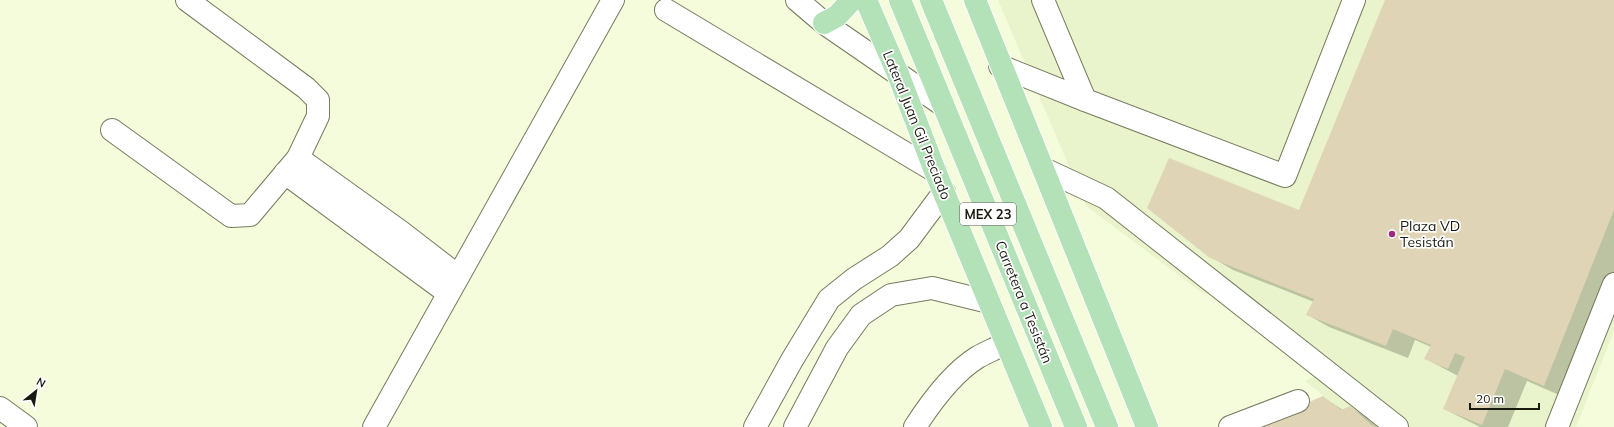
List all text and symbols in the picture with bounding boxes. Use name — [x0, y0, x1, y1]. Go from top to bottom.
street label: Lateral Juan Gil Preciado — [879, 48, 955, 202]
road number: MEX 23 — [960, 203, 1016, 225]
place label: Plaza VD Tesistán — [1400, 217, 1460, 251]
marker: Plaza VD Tesistán — [1387, 229, 1397, 239]
street label: Carretera a Tesistán — [991, 238, 1057, 366]
north arrow — [16, 371, 56, 411]
text: N — [34, 374, 48, 390]
scale bar — [1470, 385, 1539, 411]
text: 20 m — [1476, 391, 1504, 406]

